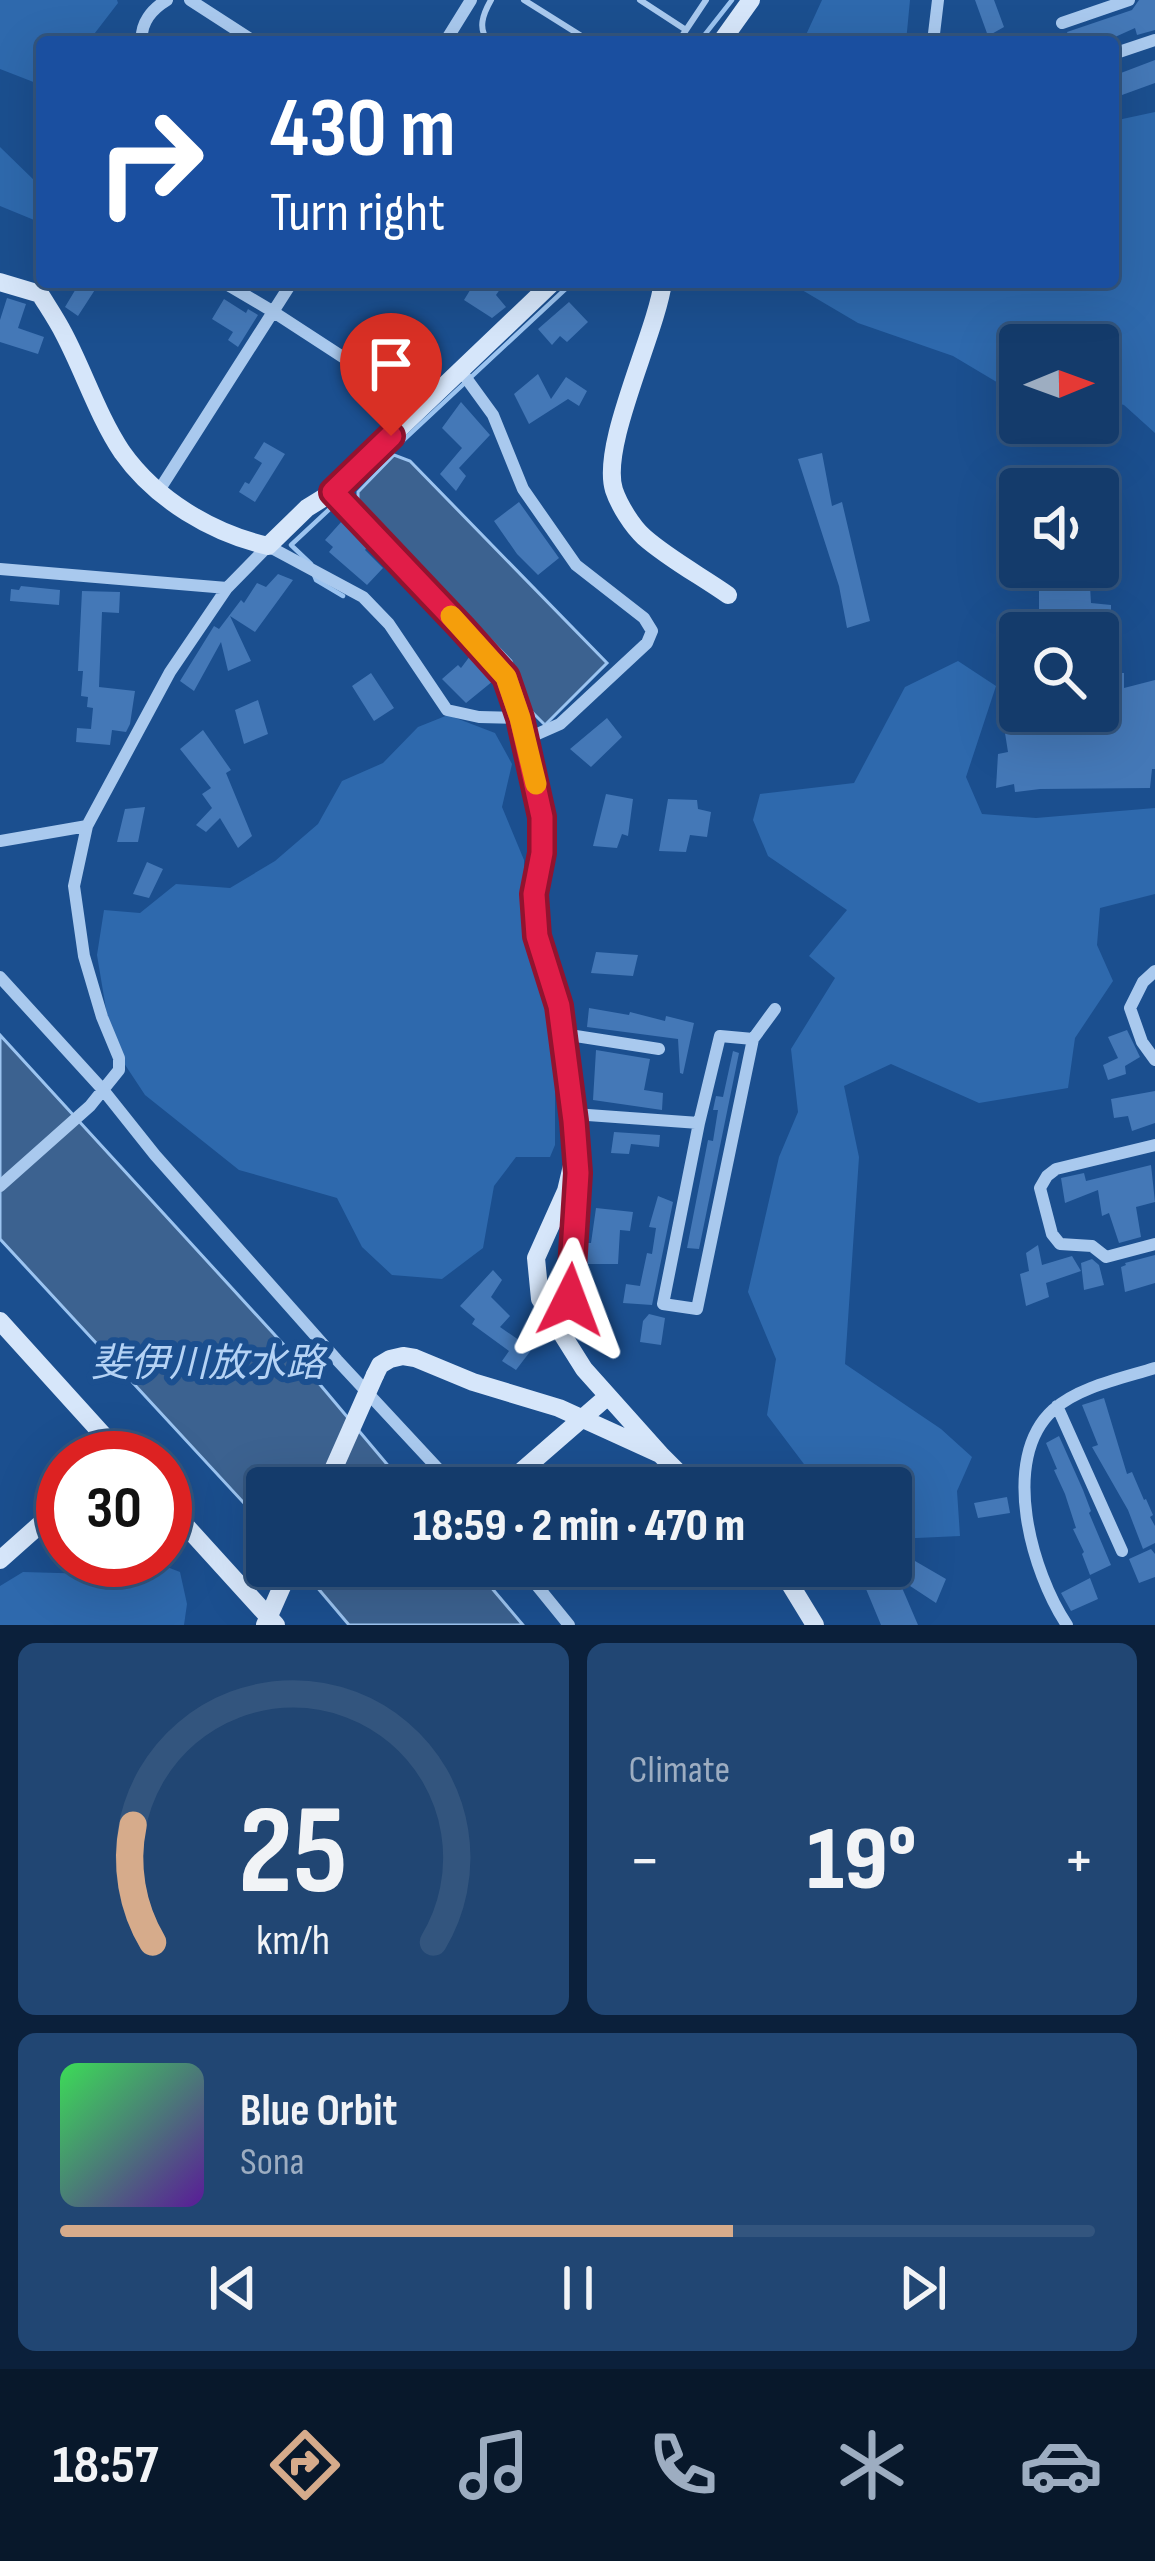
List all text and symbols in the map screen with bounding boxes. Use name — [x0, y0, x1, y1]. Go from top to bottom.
text: 430 m — [270, 79, 456, 180]
icon: right — [72, 84, 228, 240]
text: Turn right — [270, 181, 445, 246]
pin — [340, 313, 442, 436]
north arrow — [999, 324, 1119, 444]
map controls — [999, 324, 1119, 732]
icon: arrive — [358, 331, 424, 397]
button: sound — [999, 468, 1119, 588]
button: search — [999, 612, 1119, 732]
position arrow — [507, 1237, 633, 1363]
water label: 斐伊川放水路 — [91, 1341, 328, 1388]
speed limit sign: 30 — [36, 1431, 192, 1587]
text: 18:59 · 2 min · 470 m — [413, 1499, 745, 1554]
text: Climate — [629, 1747, 730, 1794]
text: 25 — [239, 1779, 348, 1928]
text: 19° — [807, 1807, 917, 1915]
text: − — [629, 1822, 661, 1901]
text: + — [1063, 1822, 1095, 1901]
text: km/h — [256, 1915, 330, 1967]
text: Blue Orbit — [240, 2084, 397, 2139]
text: Sona — [240, 2139, 305, 2186]
icon: previous — [200, 2255, 266, 2321]
icon: pause — [545, 2255, 611, 2321]
icon: next — [890, 2255, 956, 2321]
icon: directions — [263, 2423, 347, 2507]
icon: music — [452, 2423, 536, 2507]
icon: phone — [641, 2423, 725, 2507]
icon: climate — [830, 2423, 914, 2507]
icon: car — [1019, 2423, 1103, 2507]
text: 18:57 — [52, 2433, 158, 2498]

